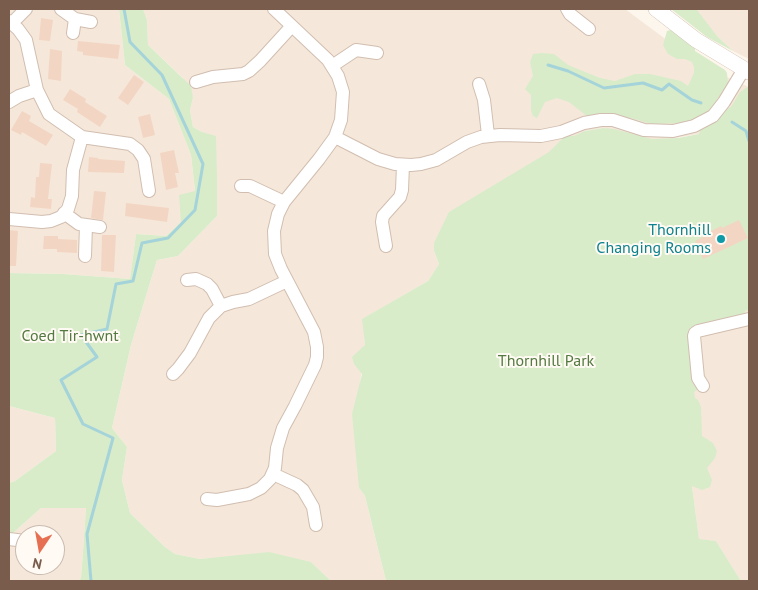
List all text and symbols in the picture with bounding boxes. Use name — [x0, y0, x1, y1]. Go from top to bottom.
place label: Thornhill Changing Rooms — [596, 220, 711, 258]
marker: Thornhill Changing Rooms — [715, 233, 727, 245]
park label: Coed Tir-hwnt — [21, 326, 119, 346]
park label: Thornhill Park — [498, 351, 594, 371]
north arrow — [15, 525, 65, 575]
text: N — [31, 554, 43, 573]

